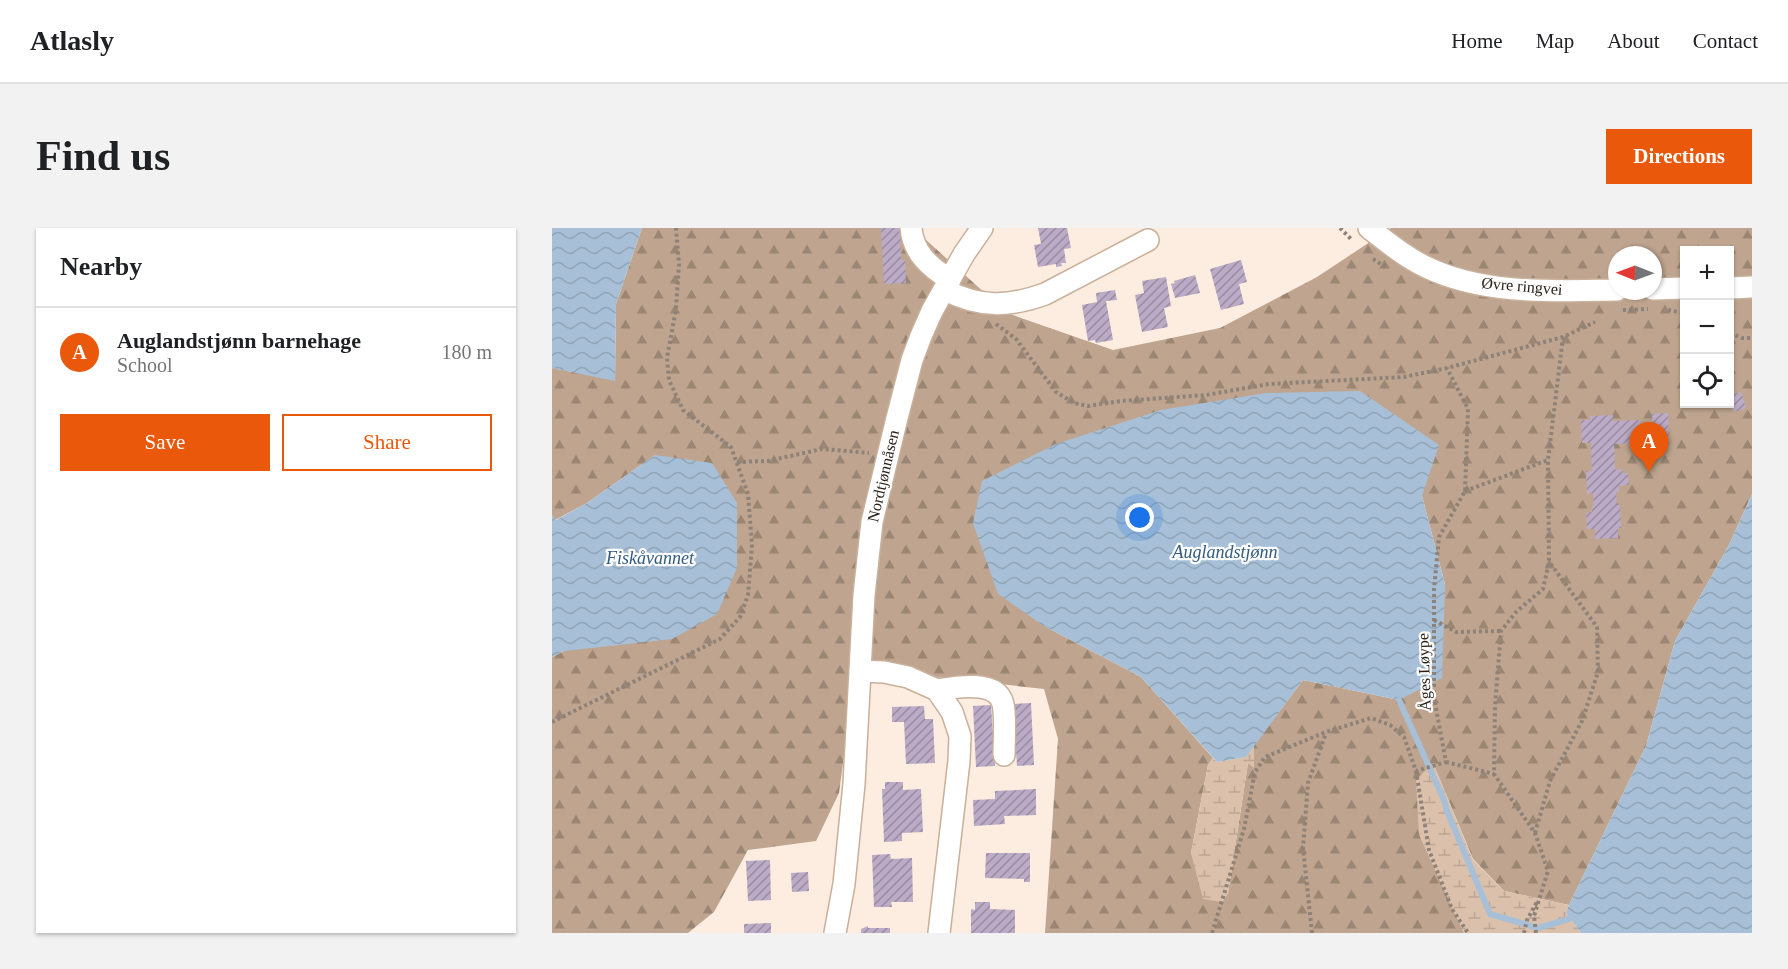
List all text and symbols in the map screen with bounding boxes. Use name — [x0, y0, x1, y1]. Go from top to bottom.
text: Atlasly — [30, 25, 114, 56]
text: Home — [1451, 29, 1503, 53]
text: Map — [1536, 29, 1574, 53]
text: About — [1607, 29, 1660, 53]
text: Contact — [1693, 29, 1758, 53]
button: Directions — [1606, 129, 1752, 184]
text: Find us — [36, 133, 170, 179]
north arrow — [1608, 246, 1662, 300]
map controls — [1680, 246, 1734, 408]
button: + — [1680, 246, 1734, 300]
text: Nearby — [60, 252, 142, 281]
street label: Øvre ringvei — [1481, 274, 1564, 299]
button: − — [1680, 300, 1734, 354]
text: Auglandstjønn barnehage — [117, 328, 361, 353]
text: A — [72, 341, 87, 363]
text: 180 m — [441, 341, 492, 363]
text: School — [117, 354, 173, 376]
button: locate — [1680, 354, 1734, 408]
button: Save — [60, 414, 270, 471]
button: Share — [282, 414, 492, 471]
pin: A — [1630, 422, 1668, 472]
street label: Nordtjønnåsen — [864, 428, 903, 524]
your location — [1125, 503, 1154, 532]
water label: Auglandstjønn — [1171, 542, 1278, 562]
water label: Fiskåvannet — [605, 548, 695, 568]
street label: Åges Løype — [1414, 633, 1435, 711]

